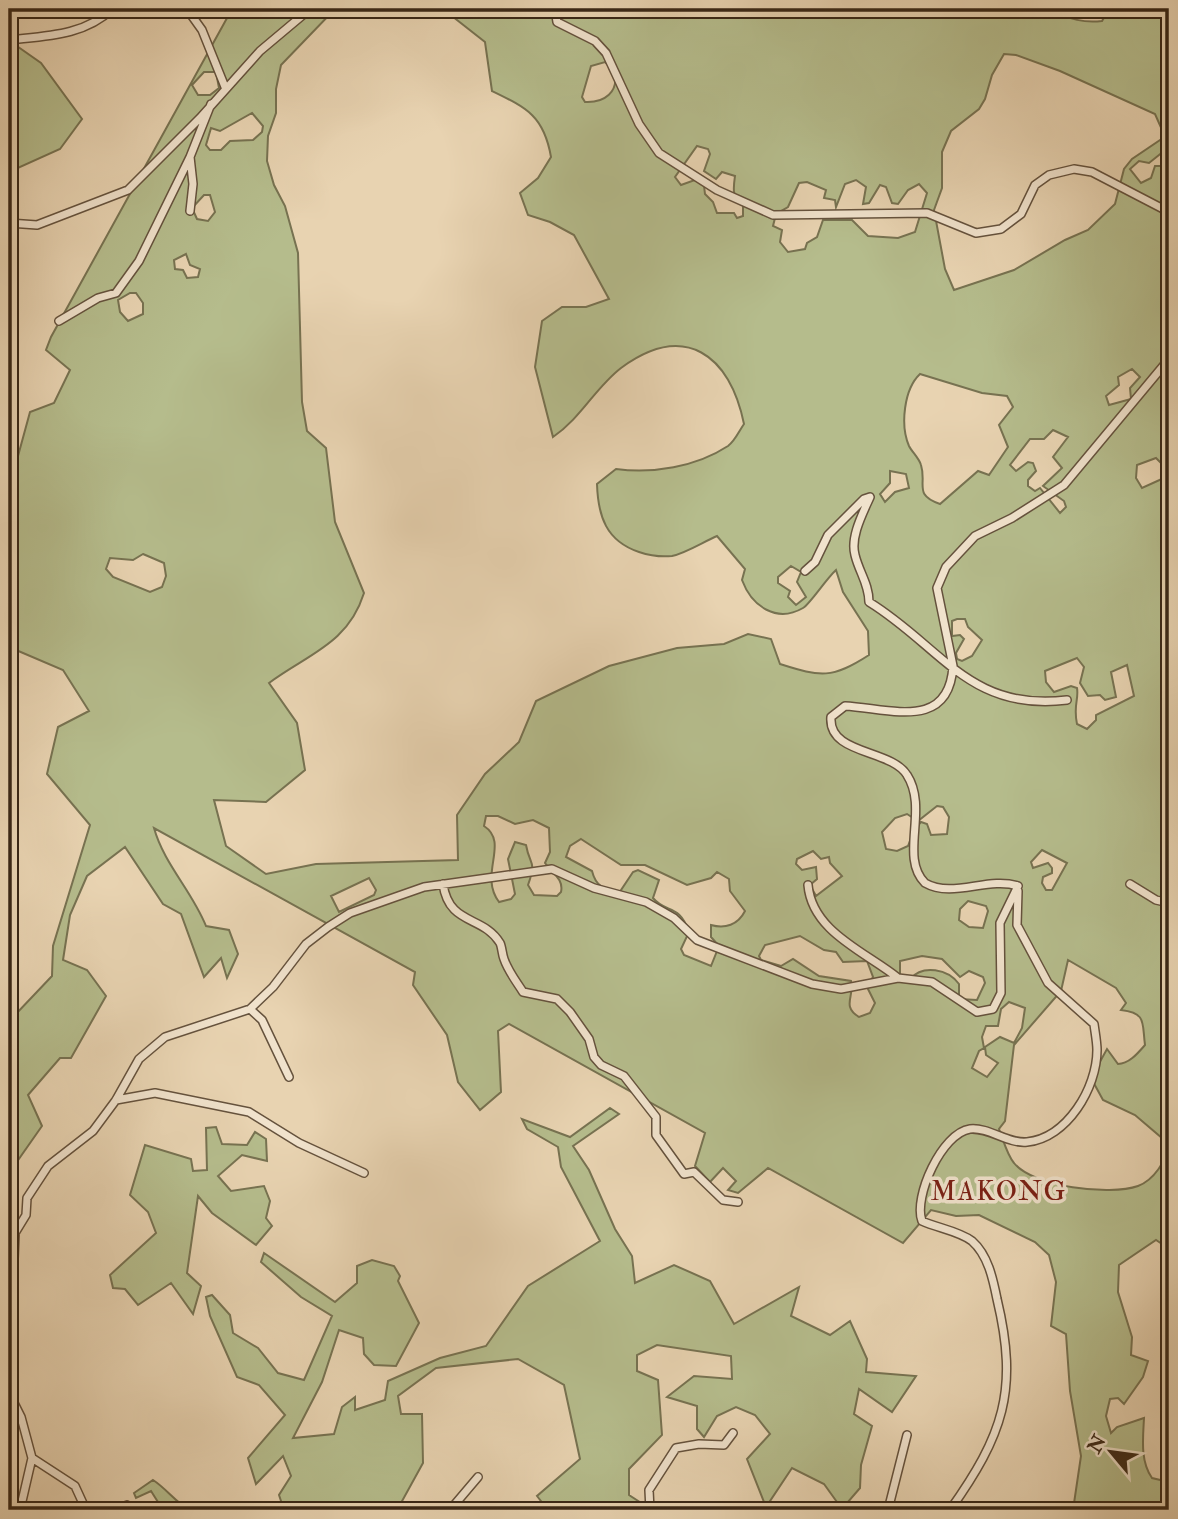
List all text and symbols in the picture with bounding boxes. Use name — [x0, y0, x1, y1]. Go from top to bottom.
district label: MAKONG — [931, 1176, 1067, 1208]
north arrow — [1076, 1418, 1146, 1488]
text: N — [1082, 1430, 1112, 1458]

